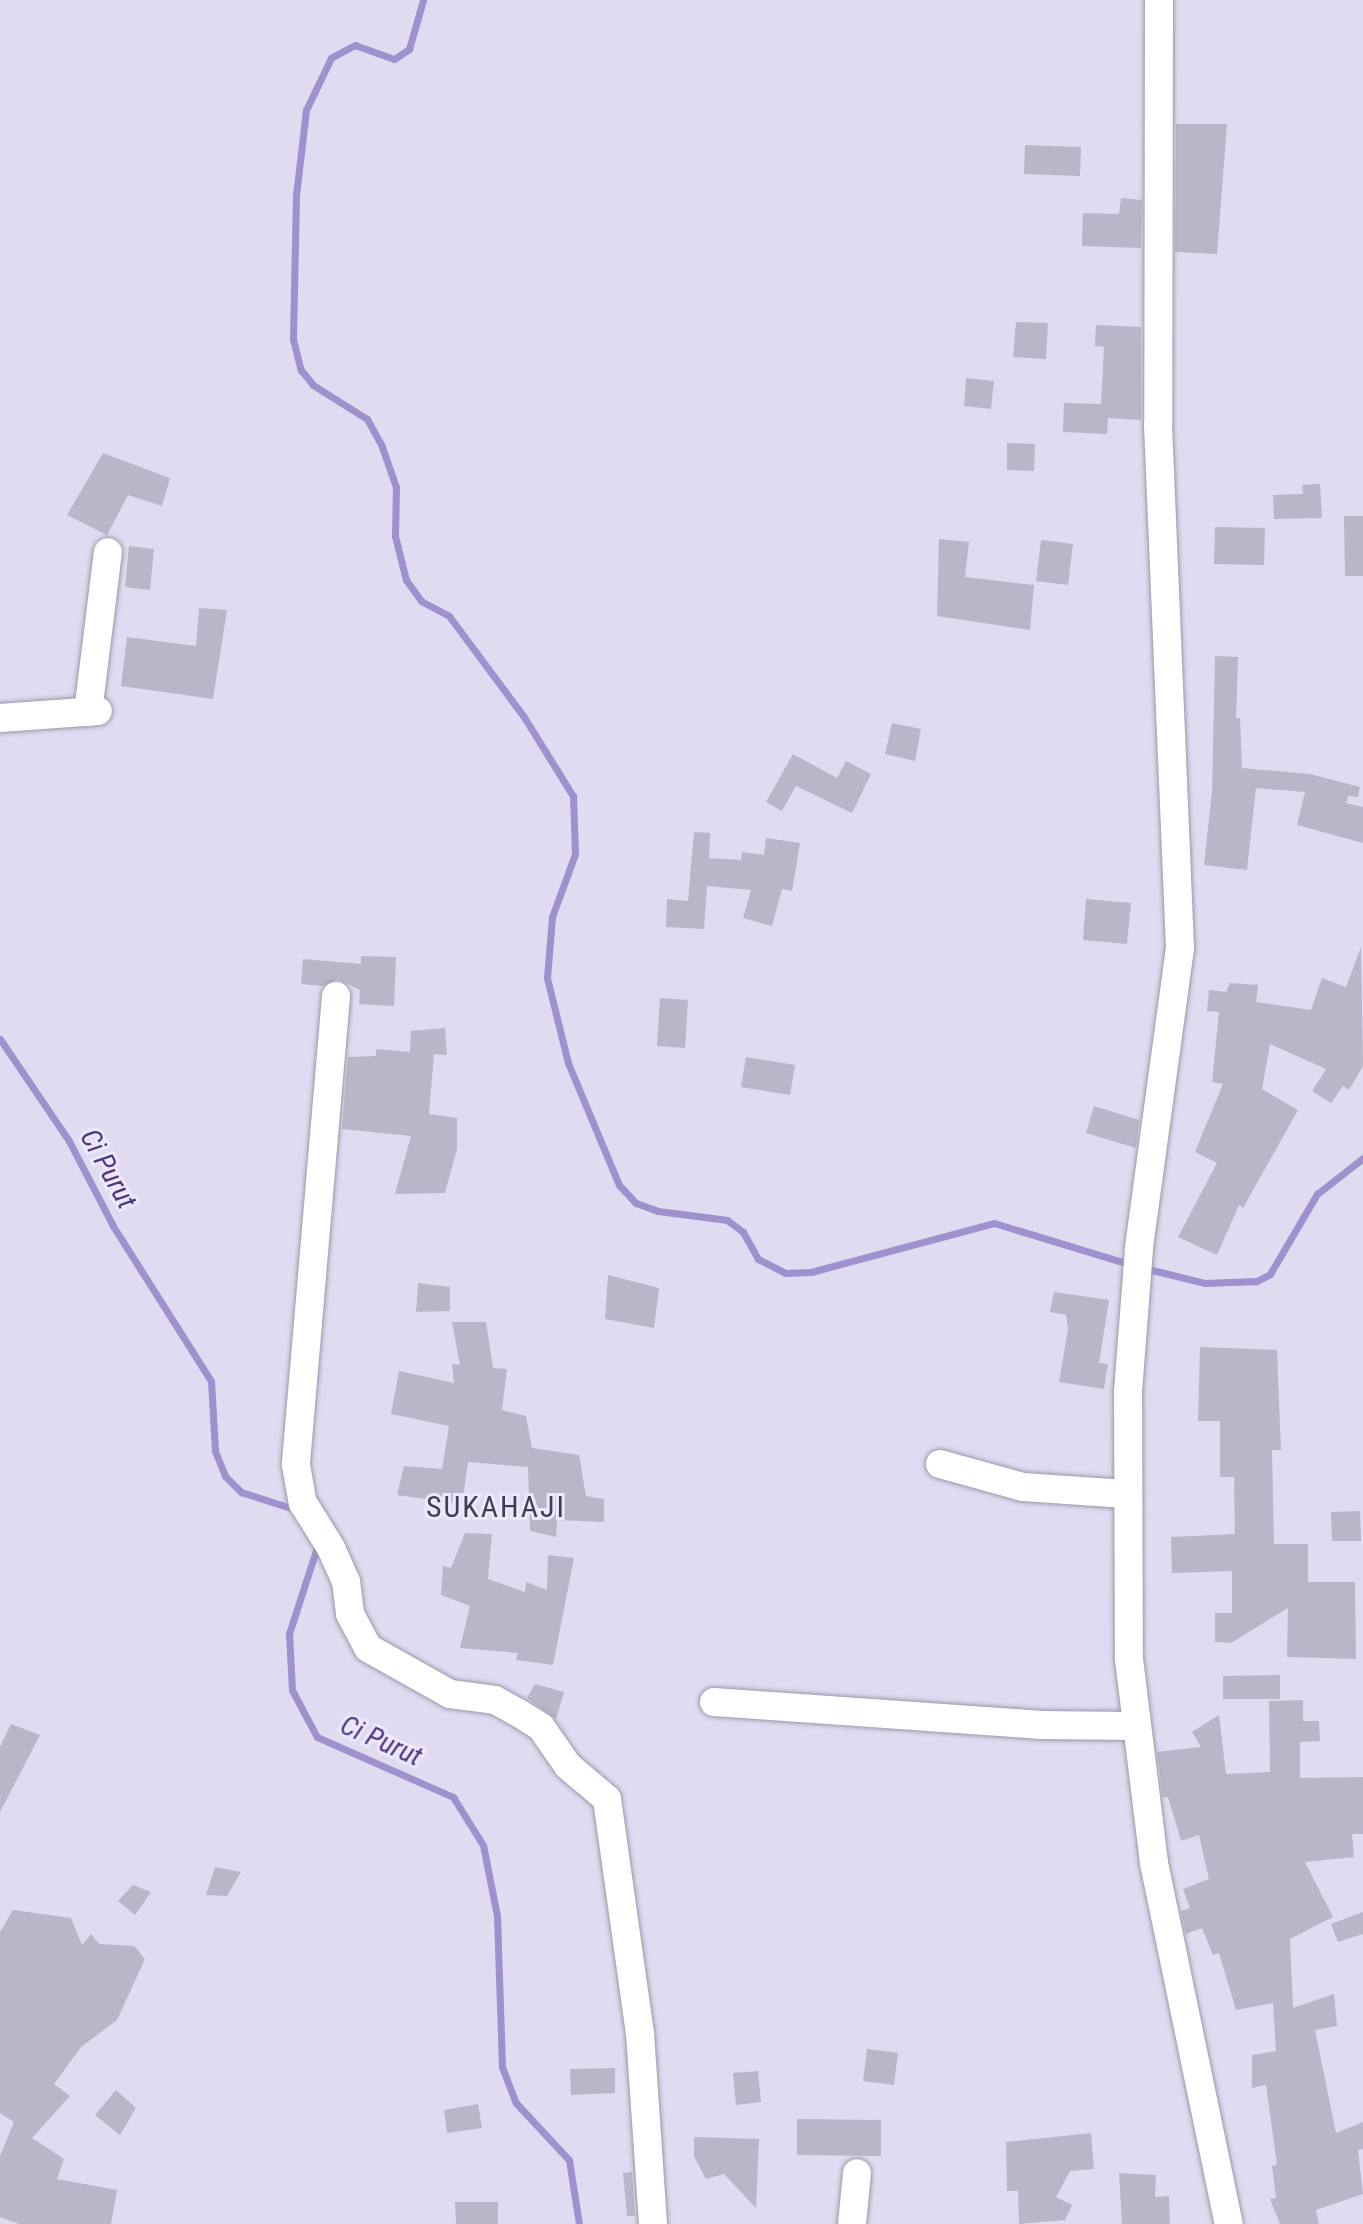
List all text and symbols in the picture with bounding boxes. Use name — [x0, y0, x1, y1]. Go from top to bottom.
water label: Ci Purut — [73, 1123, 143, 1215]
district label: SUKAHAJI — [426, 1489, 566, 1525]
water label: Ci Purut — [335, 1708, 427, 1774]

